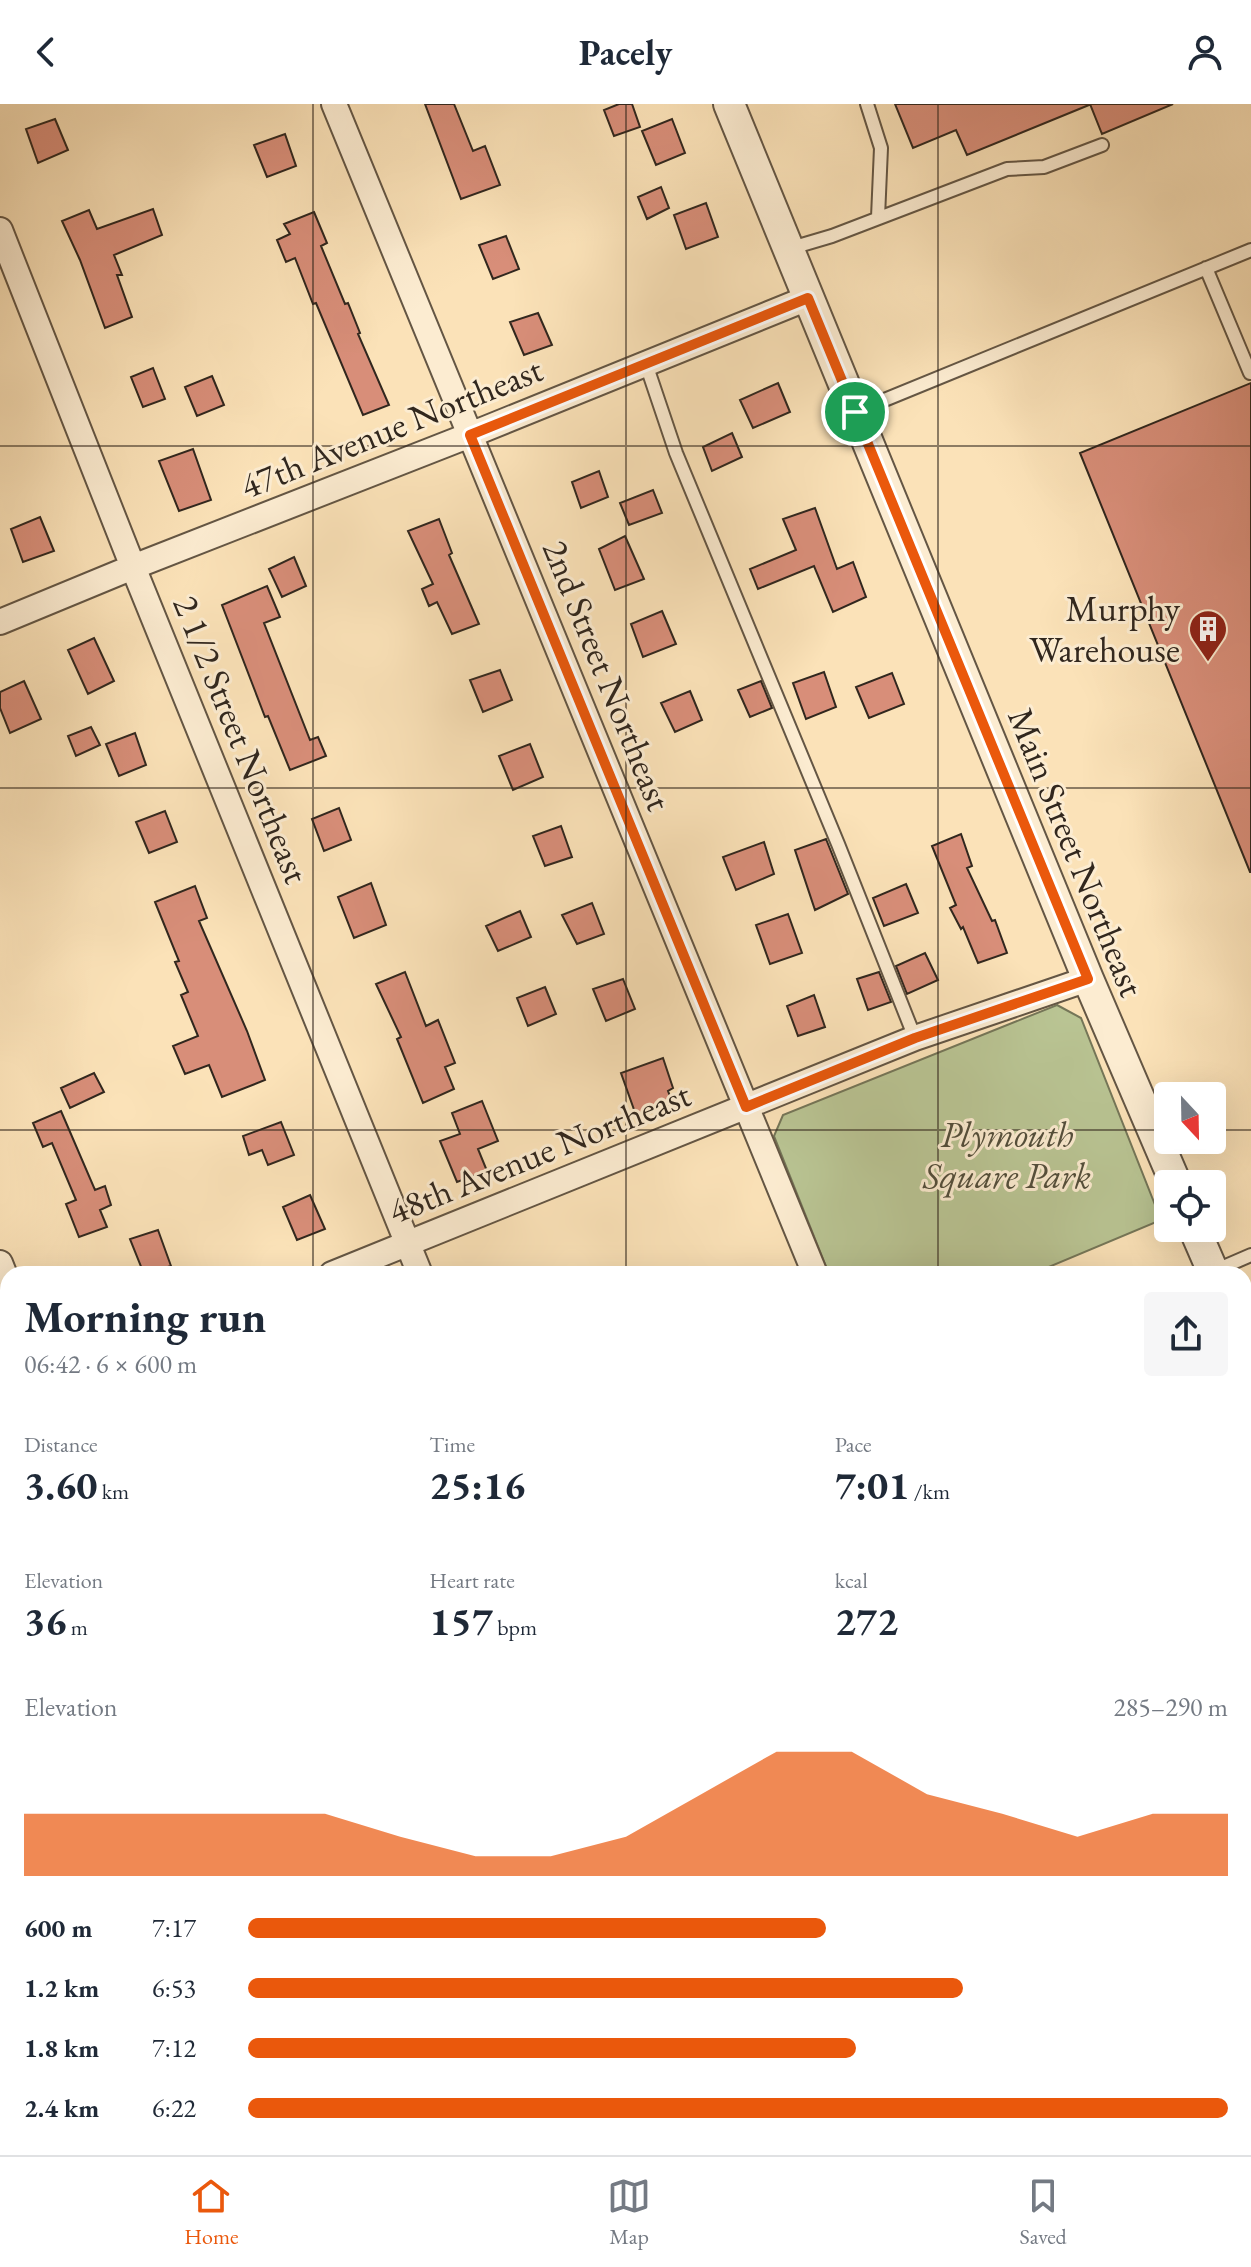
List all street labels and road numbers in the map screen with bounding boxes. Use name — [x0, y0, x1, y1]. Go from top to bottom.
street label: 47th Avenue Northeast — [233, 345, 550, 510]
street label: 2nd Street Northeast — [532, 533, 683, 818]
street label: 2 1/2 Street Northeast — [162, 588, 321, 891]
street label: Main Street Northeast — [997, 701, 1156, 1004]
street label: 48th Avenue Northeast — [381, 1070, 698, 1235]

